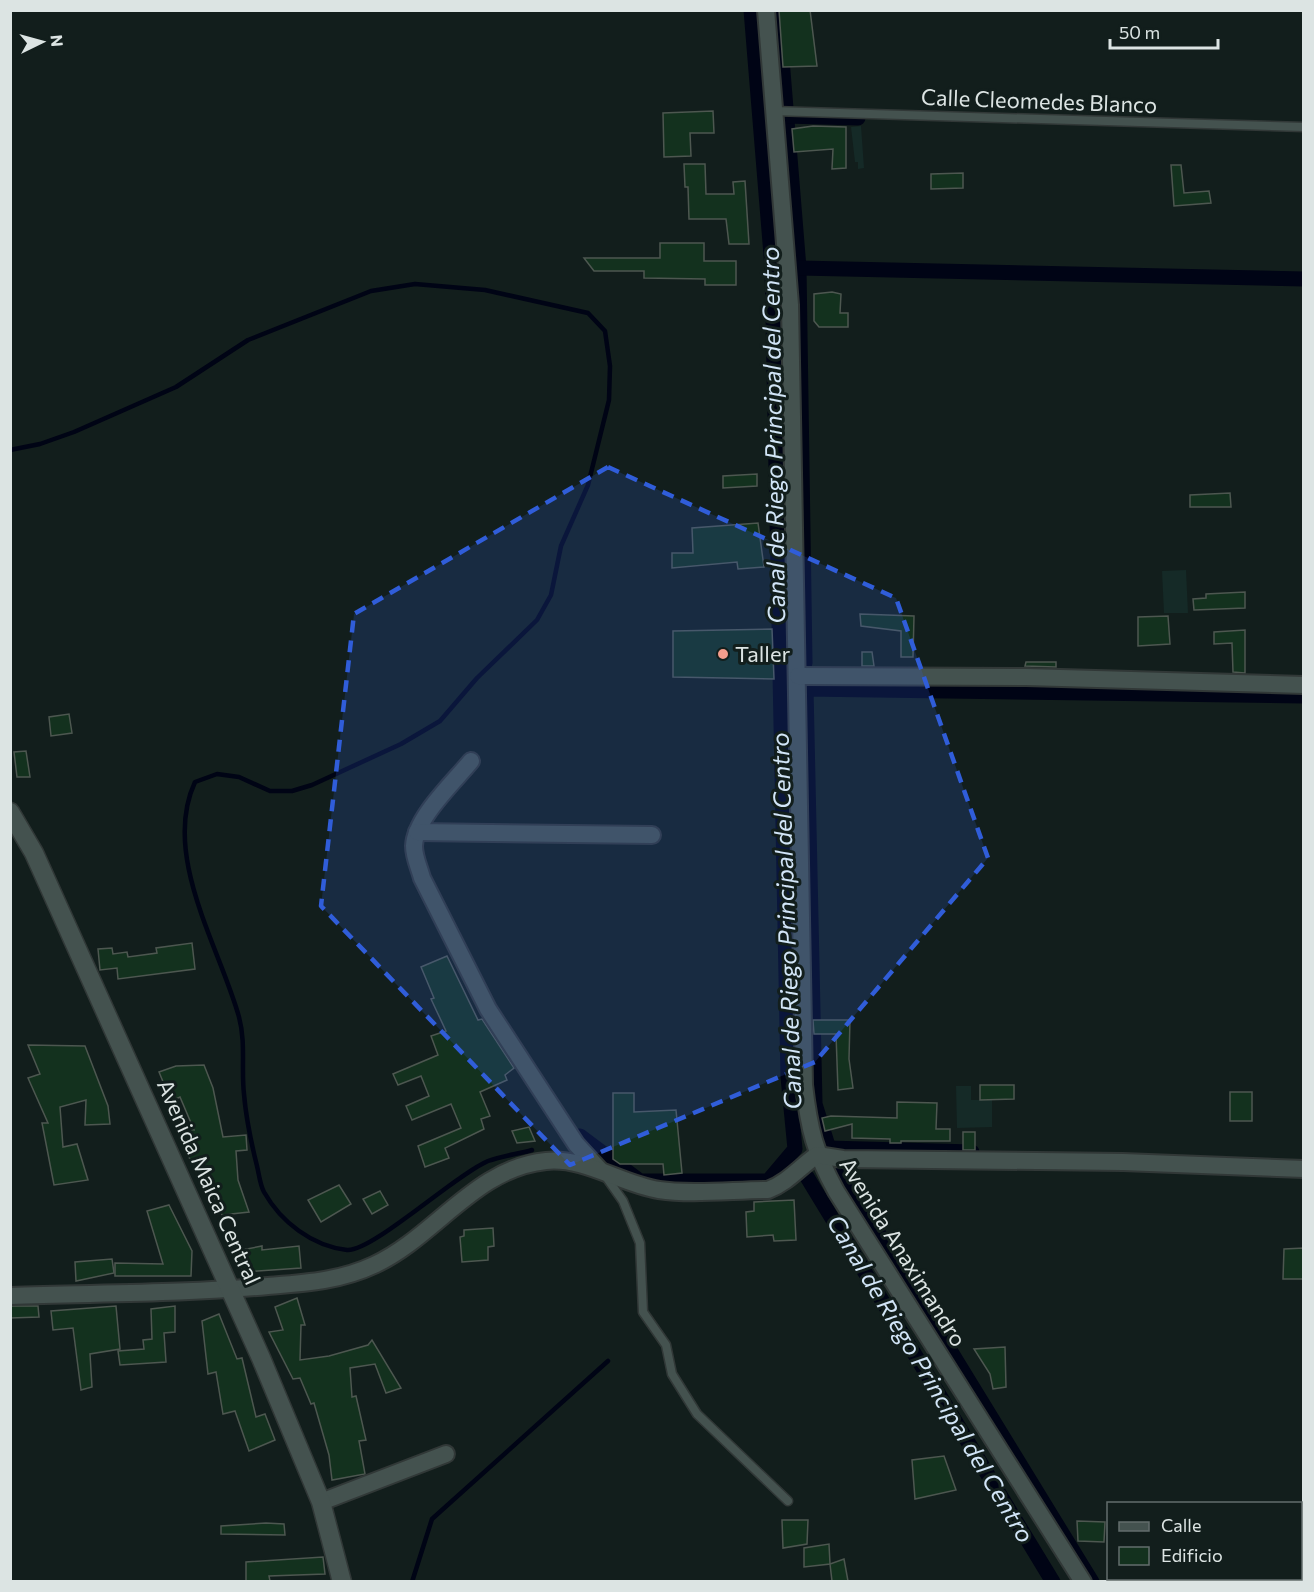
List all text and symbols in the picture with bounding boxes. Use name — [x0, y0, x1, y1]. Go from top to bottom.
north arrow — [12, 12, 72, 72]
scale bar — [1110, 12, 1218, 50]
text: 50 m — [1119, 21, 1160, 43]
text: N — [47, 34, 67, 47]
street label: Calle Cleomedes Blanco — [921, 83, 1158, 118]
water label: Canal de Riego Principal del Centro — [755, 246, 790, 624]
place label: Taller — [735, 640, 790, 667]
marker: Taller — [716, 647, 730, 661]
water label: Canal de Riego Principal del Centro — [764, 732, 807, 1110]
street label: Avenida Maica Central — [152, 1075, 267, 1289]
street label: Avenida Anaximandro — [834, 1152, 973, 1351]
water label: Canal de Riego Principal del Centro — [822, 1209, 1041, 1547]
legend — [1107, 1502, 1302, 1580]
text: Calle — [1161, 1514, 1201, 1536]
text: Edificio — [1161, 1544, 1223, 1566]

